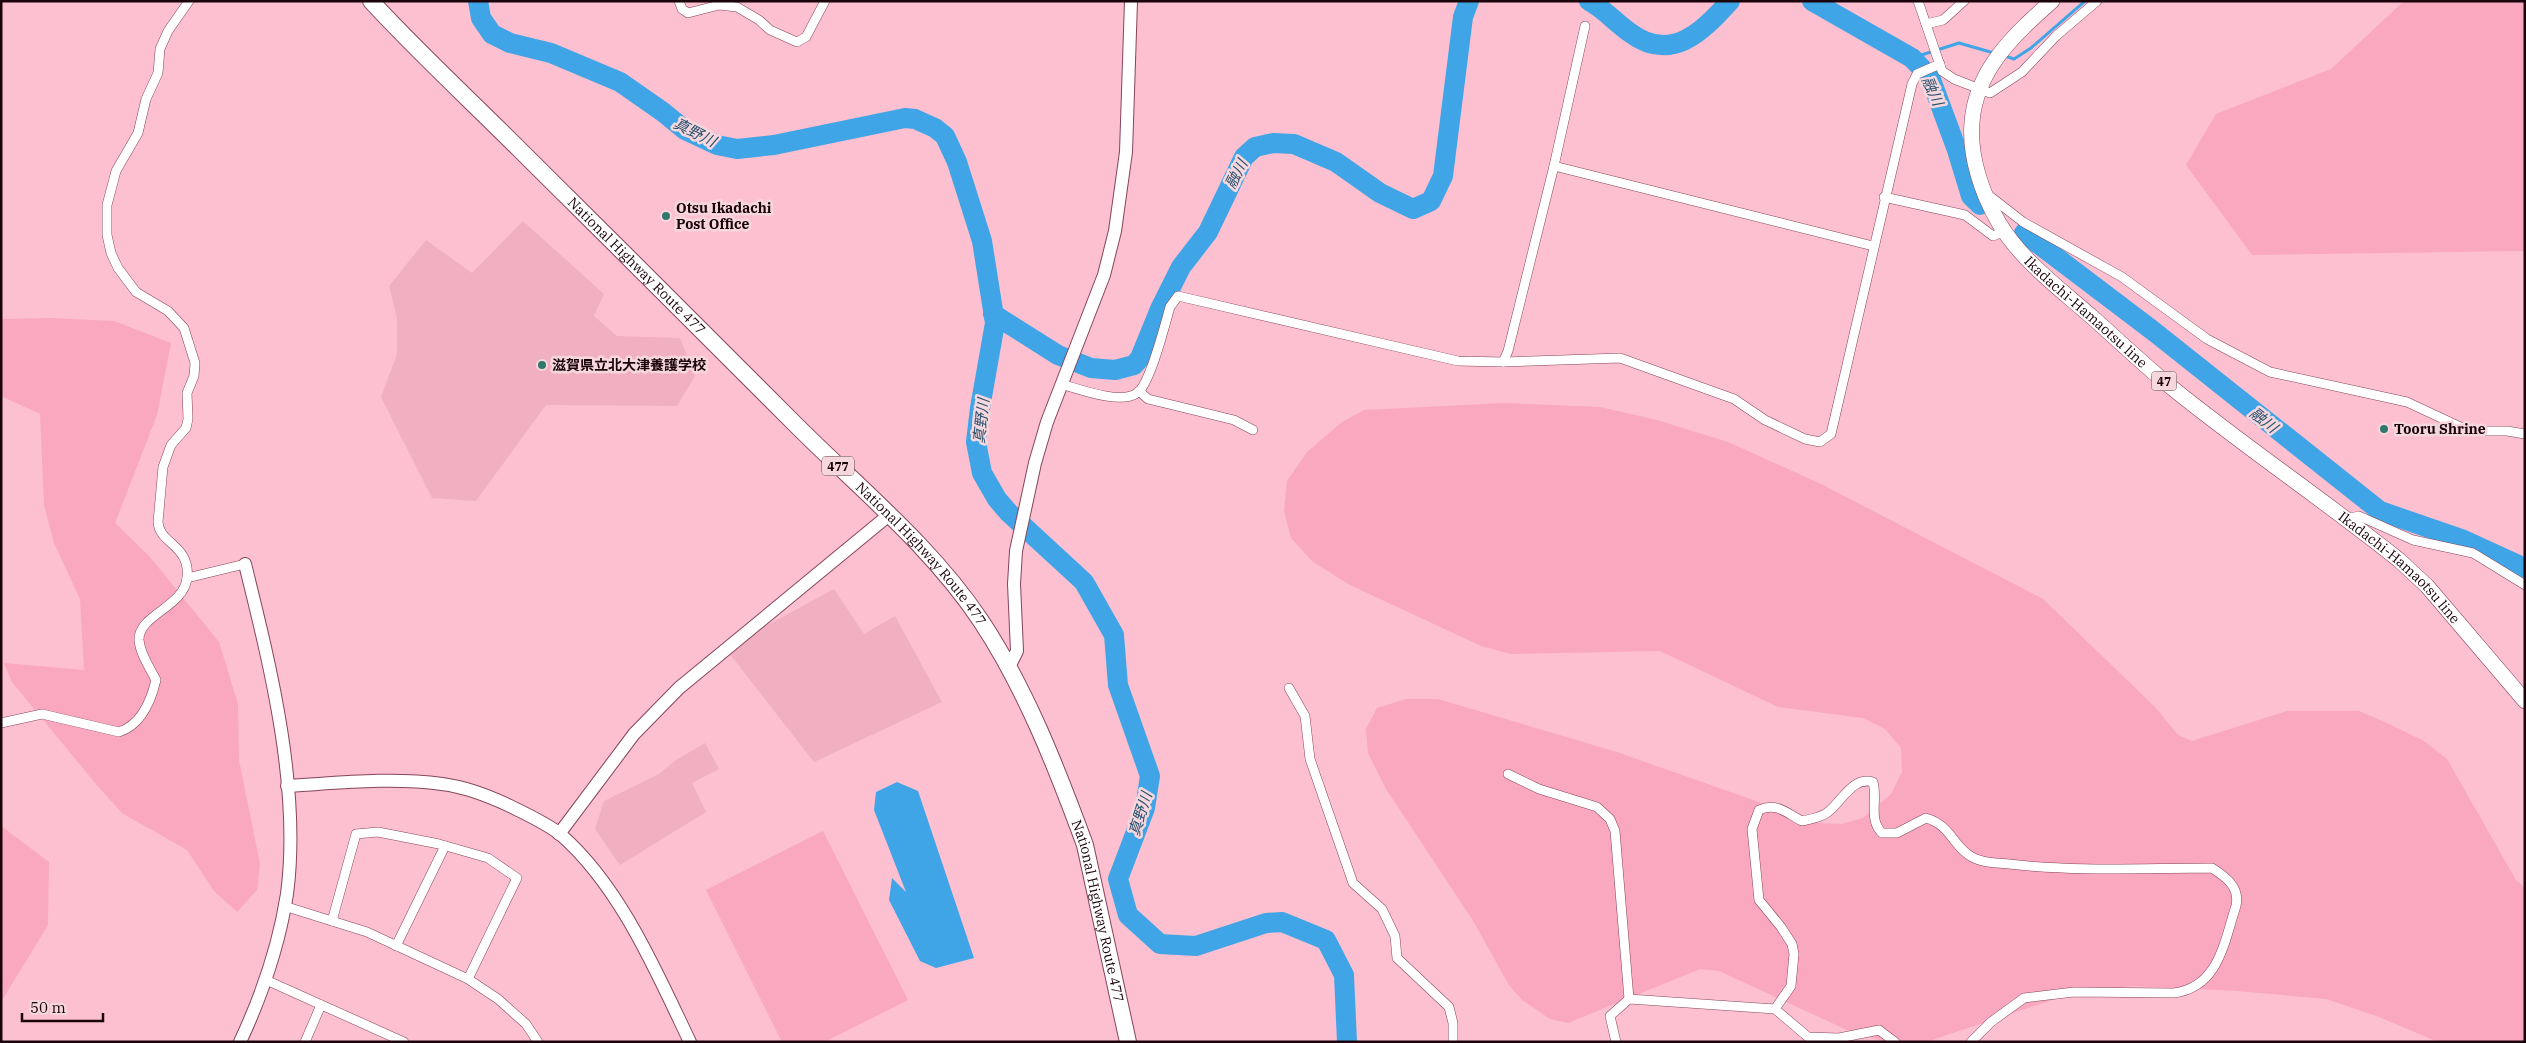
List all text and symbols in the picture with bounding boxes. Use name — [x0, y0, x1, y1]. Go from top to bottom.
water label: 融川 — [1918, 73, 1949, 110]
water label: 真野川 — [671, 113, 721, 152]
water label: 融川 — [1221, 155, 1252, 192]
street label: National Highway Route 477 — [564, 193, 709, 338]
place label: Otsu Ikadachi Post Office — [676, 199, 772, 233]
marker: Otsu Ikadachi Post Office — [660, 210, 672, 222]
street label: Ikadachi-Hamaotsu line — [2020, 252, 2151, 372]
place label: 滋賀県立北大津養護学校 — [552, 356, 706, 374]
marker: 滋賀県立北大津養護学校 — [536, 359, 548, 371]
road number: 47 — [2152, 372, 2176, 391]
water label: 真野川 — [969, 396, 993, 444]
water label: 融川 — [2246, 403, 2283, 438]
place label: Tooru Shrine — [2394, 420, 2486, 438]
marker: Tooru Shrine — [2378, 423, 2390, 435]
road number: 477 — [822, 456, 854, 476]
street label: National Highway Route 477 — [852, 478, 990, 629]
street label: Ikadachi-Hamaotsu line — [2335, 507, 2464, 627]
water label: 真野川 — [1124, 788, 1156, 838]
street label: National Highway Route 477 — [1067, 817, 1128, 1004]
scale bar — [22, 990, 104, 1022]
text: 50 m — [30, 998, 66, 1017]

